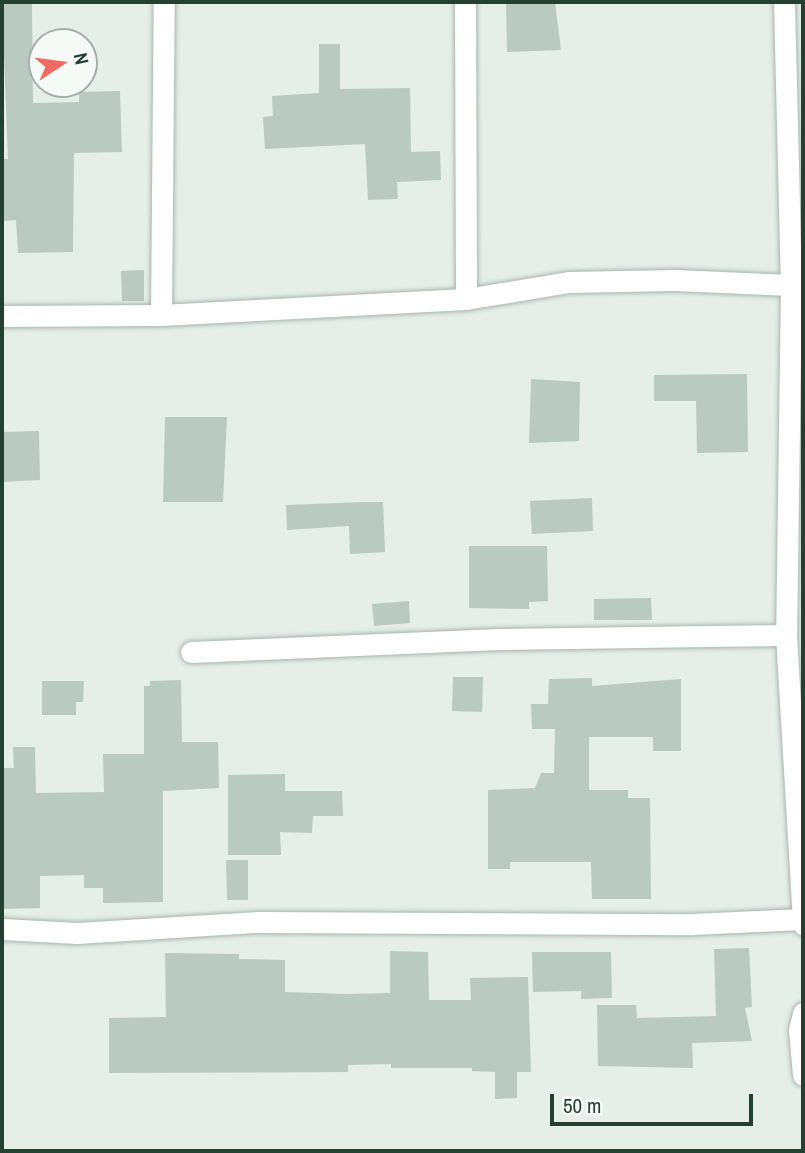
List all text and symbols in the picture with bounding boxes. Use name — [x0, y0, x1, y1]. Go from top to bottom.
north arrow — [28, 28, 98, 98]
text: N — [68, 50, 95, 67]
scale bar — [553, 1080, 756, 1124]
text: 50 m — [563, 1091, 601, 1120]

